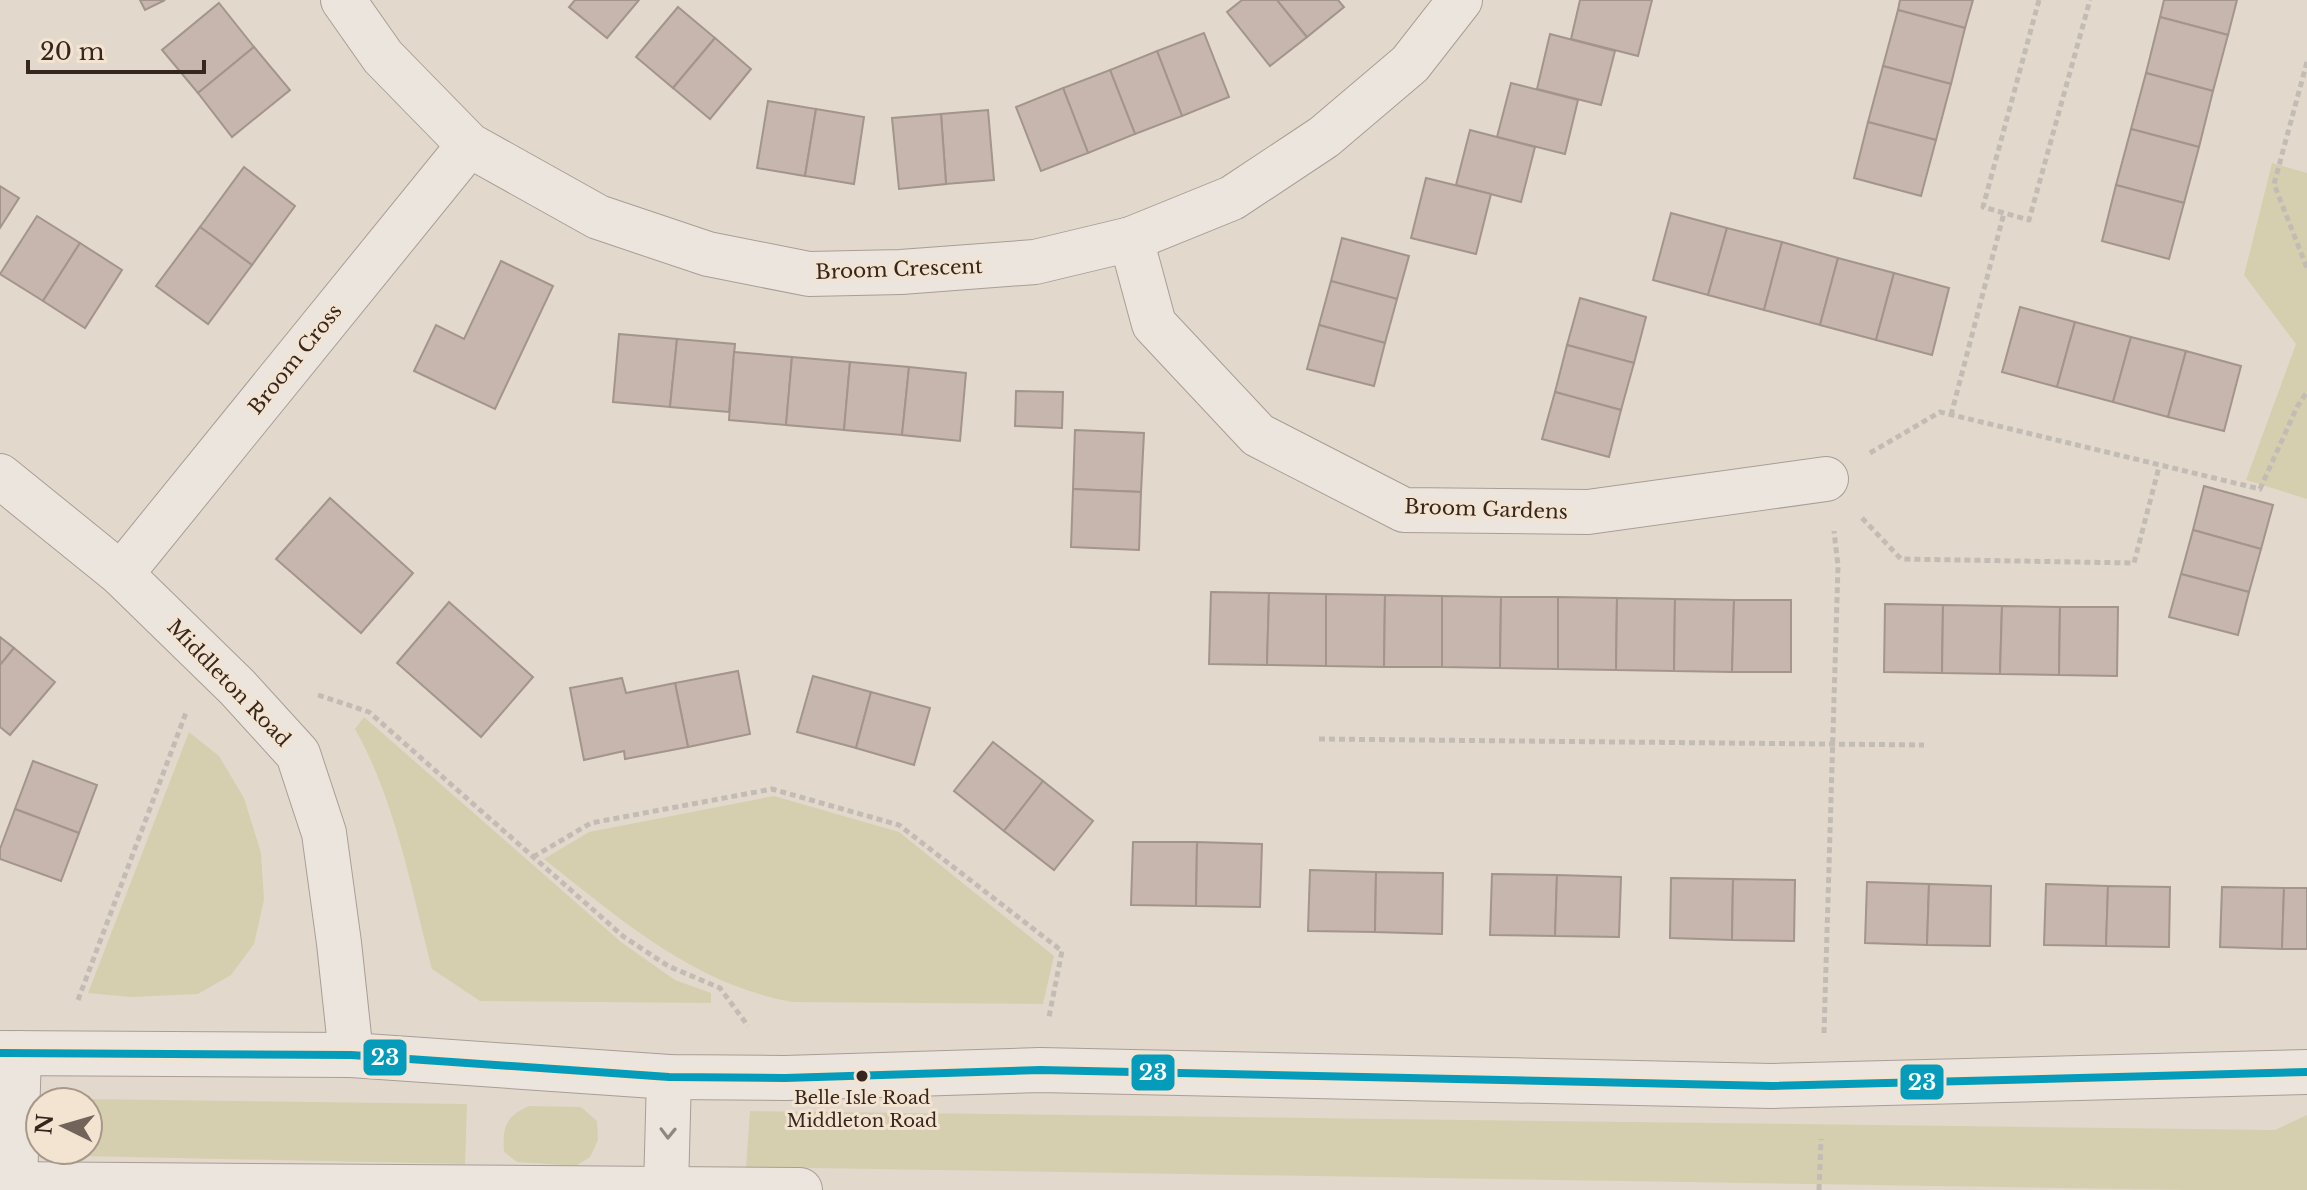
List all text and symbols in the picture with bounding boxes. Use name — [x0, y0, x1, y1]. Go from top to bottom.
scale bar — [28, 24, 204, 74]
text: 20 m — [40, 37, 105, 66]
street label: Broom Crescent — [815, 254, 984, 284]
street label: Broom Cross — [243, 299, 347, 419]
street label: Broom Gardens — [1404, 494, 1568, 524]
street label: Middleton Road — [162, 615, 296, 751]
line badge: 23 — [362, 1038, 408, 1077]
text: 23 — [371, 1044, 399, 1071]
line badge: 23 — [1130, 1053, 1176, 1092]
text: 23 — [1139, 1059, 1167, 1086]
line badge: 23 — [1899, 1063, 1945, 1101]
marker: Belle Isle Road Middleton Road — [854, 1068, 870, 1084]
text: 23 — [1908, 1069, 1936, 1096]
north arrow — [24, 1086, 104, 1166]
place label: Belle Isle Road Middleton Road — [787, 1087, 937, 1132]
text: N — [30, 1113, 59, 1136]
one-way arrow — [659, 1127, 676, 1140]

